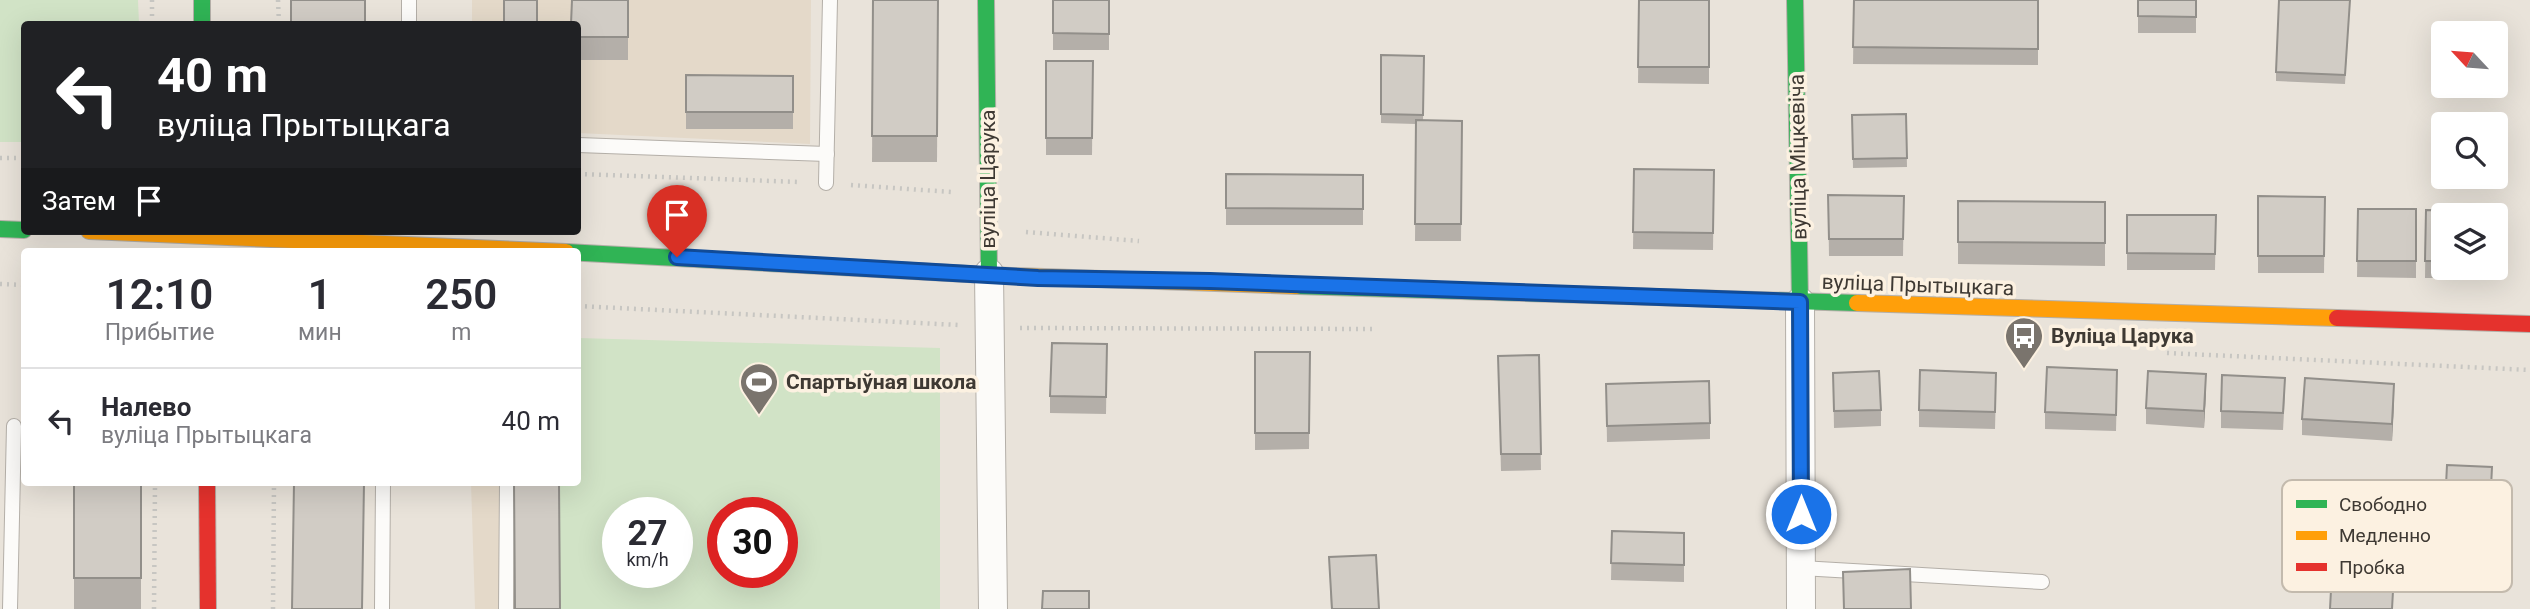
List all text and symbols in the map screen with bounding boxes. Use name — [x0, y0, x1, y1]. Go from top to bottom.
north arrow — [2431, 21, 2508, 98]
map controls — [2431, 21, 2508, 280]
text: 40 m — [157, 47, 268, 104]
icon: left — [42, 49, 133, 140]
street label: вуліца Міцкевіча — [1785, 74, 1811, 240]
text: вуліца Прытыцкага — [157, 106, 451, 144]
street label: вуліца Царука — [976, 110, 1000, 248]
button: search — [2431, 112, 2508, 189]
icon: arrive — [130, 182, 168, 220]
pin — [647, 185, 707, 257]
text: Затем — [42, 186, 116, 216]
icon: arrive — [658, 196, 696, 234]
button: layers — [2431, 203, 2508, 280]
text: 12:10 — [106, 270, 213, 319]
text: 1 — [308, 270, 332, 319]
text: 250 — [425, 270, 497, 319]
street label: вуліца Прытыцкага — [1821, 270, 2015, 300]
bus stop icon: Вуліца Царука — [2003, 315, 2045, 370]
text: Прибытие — [105, 319, 214, 346]
text: мин — [298, 319, 342, 346]
text: m — [451, 319, 471, 346]
place label: Вуліца Царука — [2051, 324, 2194, 348]
sports icon: Спартыўная школа — [738, 361, 780, 416]
place label: Спартыўная школа — [786, 370, 976, 394]
text: Налево — [101, 392, 191, 422]
icon: left — [42, 402, 80, 440]
text: 40 m — [502, 406, 560, 436]
text: вуліца Прытыцкага — [101, 422, 312, 449]
position arrow — [1764, 477, 1838, 551]
legend — [2282, 480, 2512, 592]
text: Свободно — [2339, 493, 2427, 516]
speed limit sign: 30 — [707, 497, 798, 588]
text: 27 — [627, 513, 668, 554]
text: Медленно — [2339, 524, 2431, 547]
text: km/h — [626, 549, 669, 570]
text: Пробка — [2339, 556, 2405, 579]

